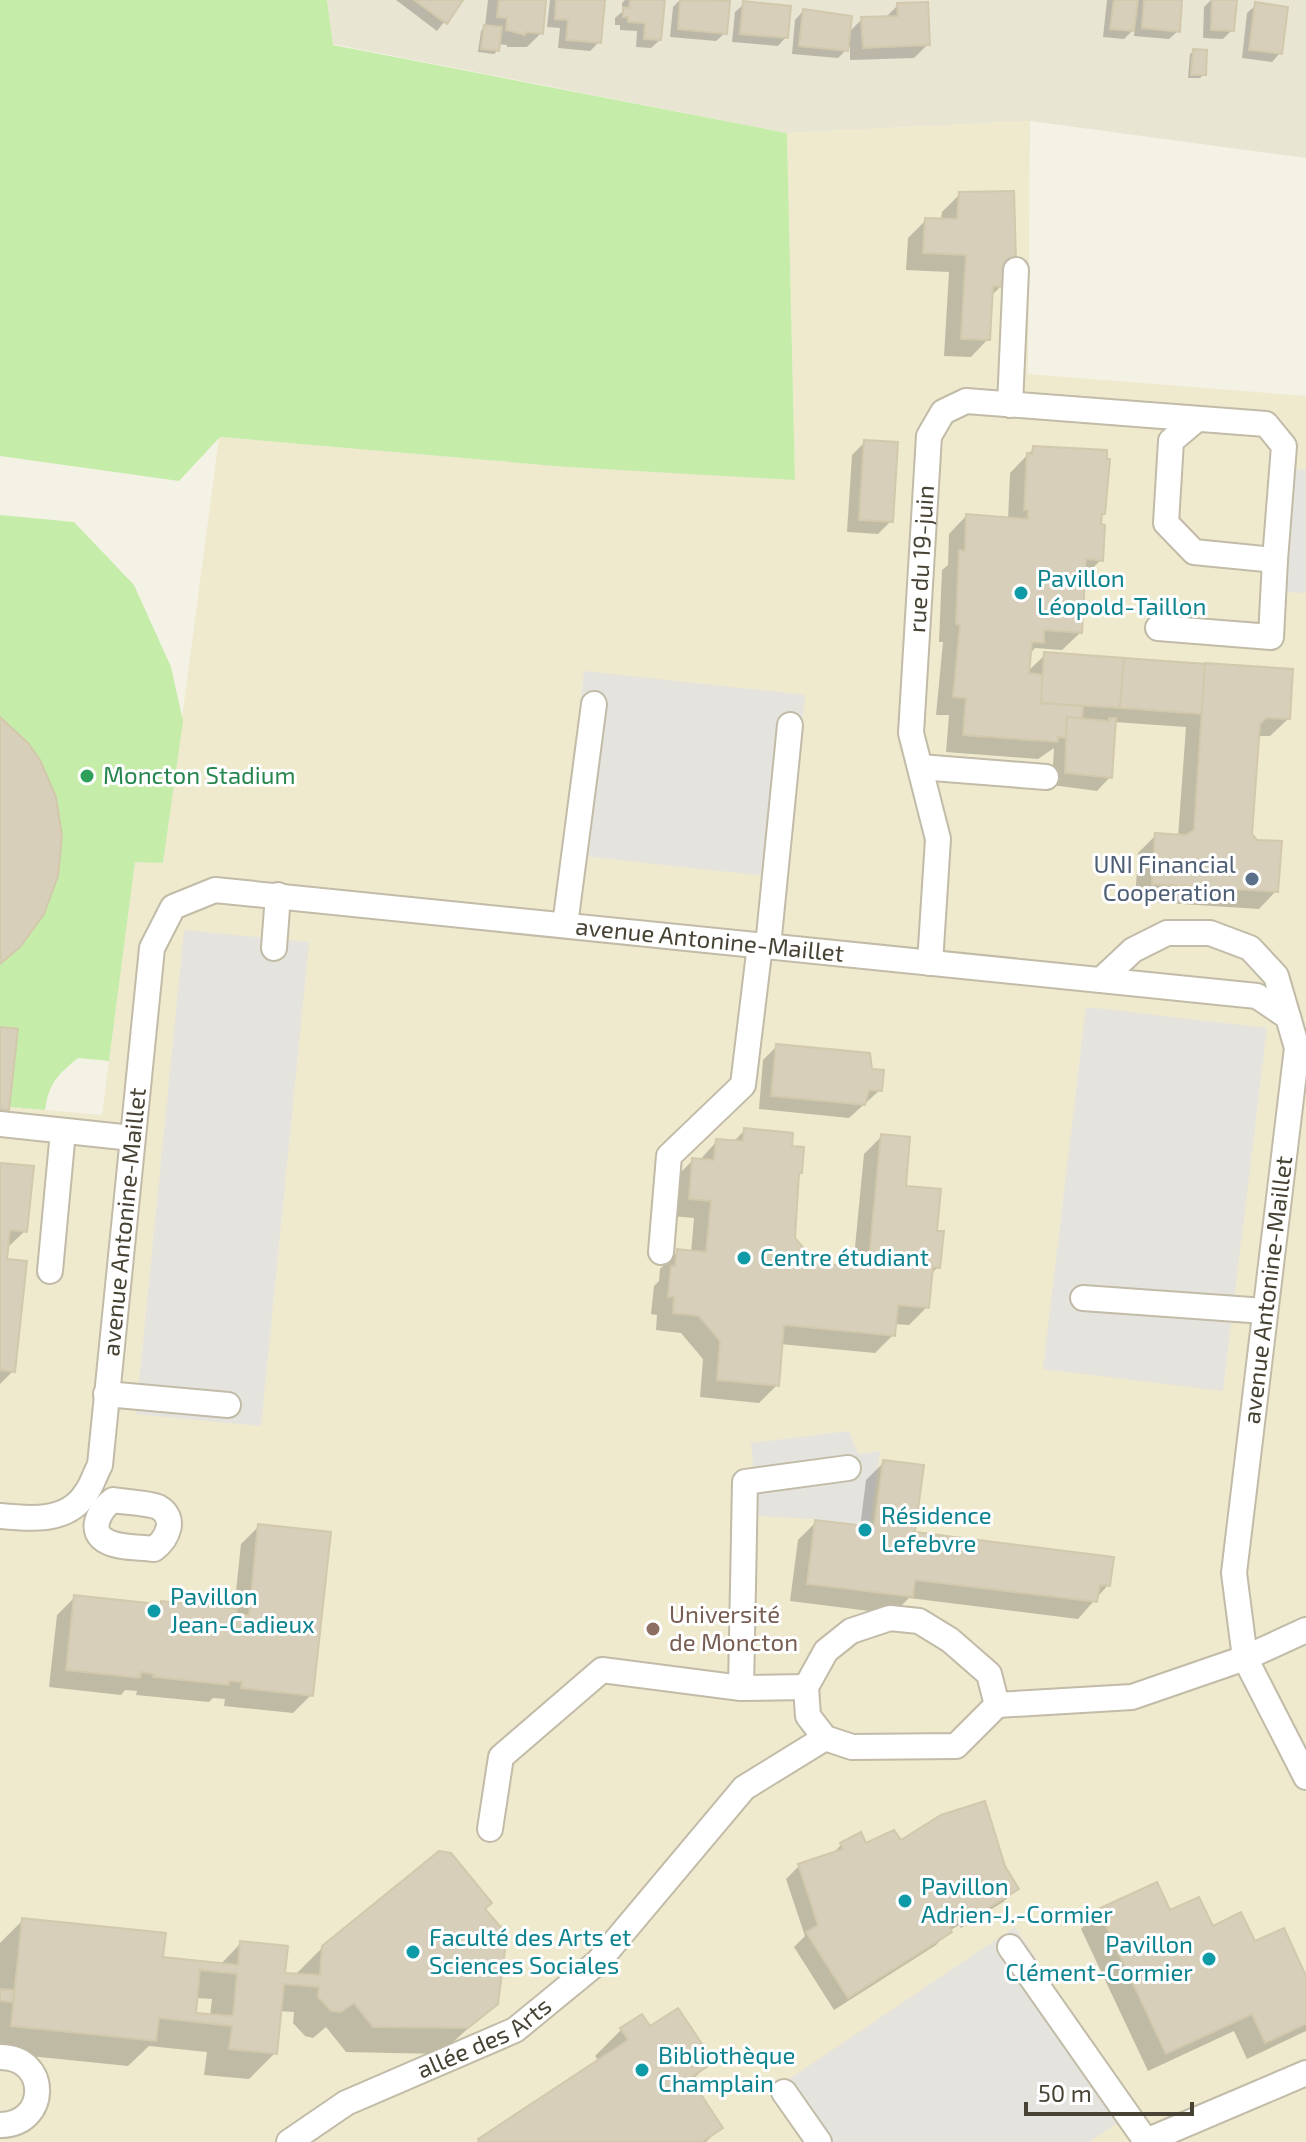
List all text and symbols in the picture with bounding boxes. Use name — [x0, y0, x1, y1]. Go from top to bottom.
street label: rue du 19-juin — [901, 484, 939, 634]
place label: Pavillon Léopold-Taillon — [1037, 563, 1206, 620]
marker: Pavillon Léopold-Taillon — [1012, 584, 1030, 602]
place label: Moncton Stadium — [103, 760, 295, 789]
marker: Moncton Stadium — [78, 767, 96, 785]
place label: UNI Financial Cooperation — [1094, 849, 1236, 906]
marker: UNI Financial Cooperation — [1243, 870, 1261, 888]
street label: avenue Antonine-Maillet — [574, 911, 845, 967]
street label: avenue Antonine-Maillet — [95, 1086, 151, 1357]
street label: avenue Antonine-Maillet — [1236, 1154, 1297, 1425]
place label: Centre étudiant — [760, 1242, 929, 1271]
marker: Centre étudiant — [735, 1249, 753, 1267]
place label: Résidence Lefebvre — [881, 1500, 992, 1557]
marker: Résidence Lefebvre — [856, 1521, 874, 1539]
place label: Pavillon Jean-Cadieux — [170, 1581, 315, 1638]
place label: Université de Moncton — [669, 1599, 798, 1656]
marker: Pavillon Jean-Cadieux — [145, 1602, 163, 1620]
marker: Université de Moncton — [644, 1620, 662, 1638]
place label: Pavillon Adrien-J.-Cormier — [921, 1871, 1113, 1928]
marker: Pavillon Adrien-J.-Cormier — [896, 1892, 914, 1910]
place label: Faculté des Arts et Sciences Sociales — [429, 1922, 631, 1979]
place label: Pavillon Clément-Cormier — [1005, 1929, 1193, 1986]
marker: Faculté des Arts et Sciences Sociales — [404, 1943, 422, 1961]
marker: Pavillon Clément-Cormier — [1200, 1950, 1218, 1968]
street label: allée des Arts — [412, 1990, 556, 2084]
place label: Bibliothèque Champlain — [658, 2040, 795, 2097]
marker: Bibliothèque Champlain — [633, 2061, 651, 2079]
scale bar — [1026, 2066, 1192, 2116]
text: 50 m — [1038, 2078, 1092, 2107]

